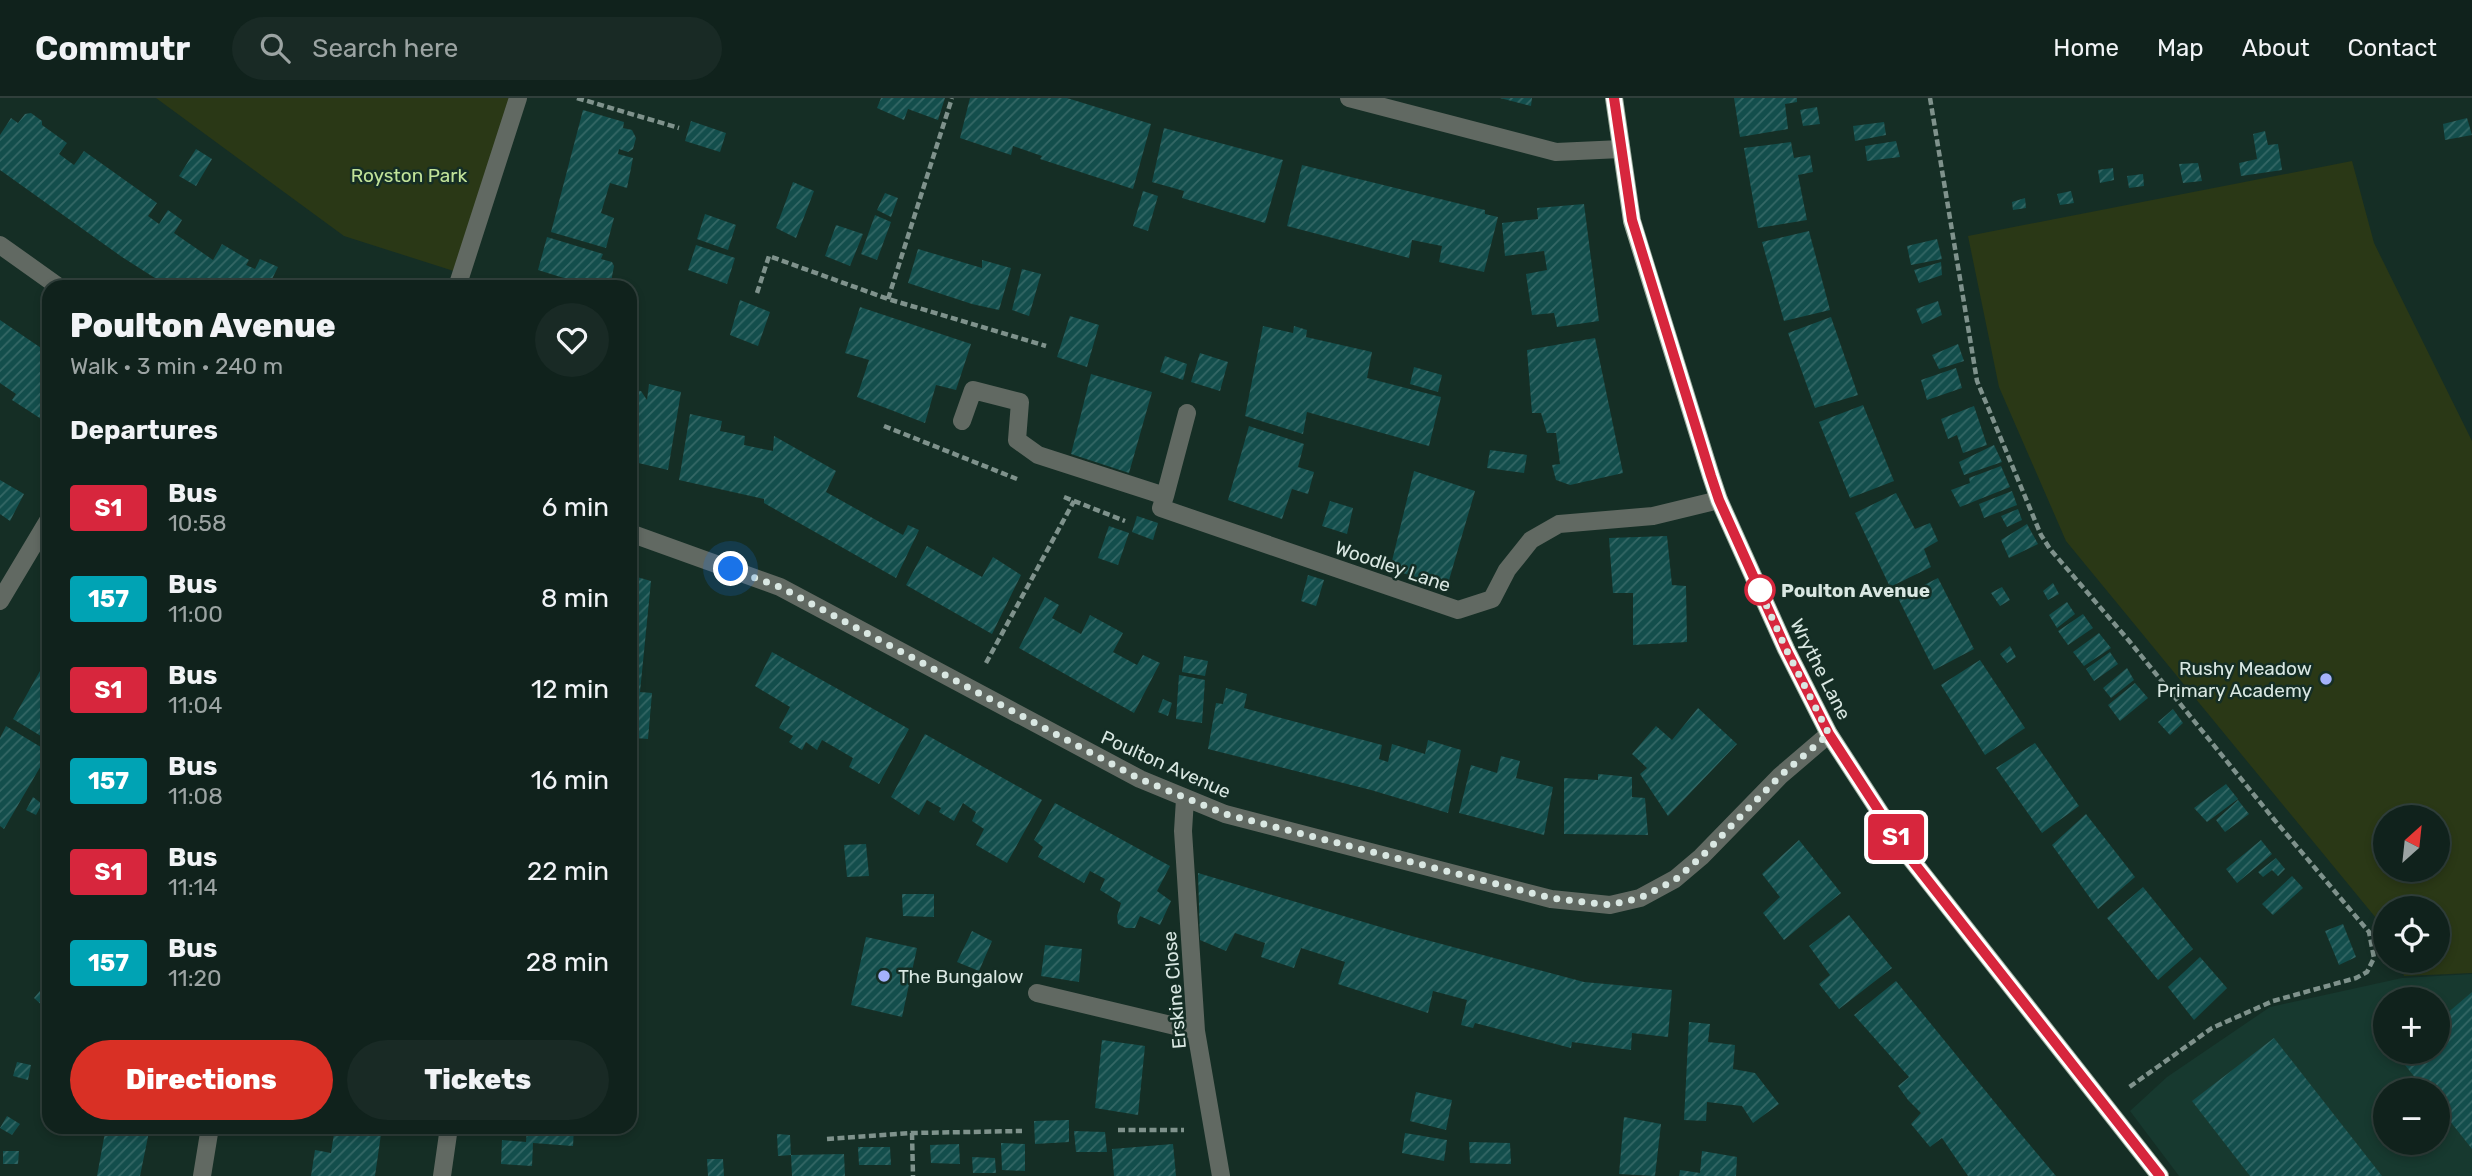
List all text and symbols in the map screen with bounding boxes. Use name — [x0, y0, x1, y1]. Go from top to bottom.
search box — [232, 17, 722, 80]
text: Commutr — [35, 29, 190, 68]
icon: search — [256, 29, 294, 67]
text: Search here — [312, 33, 458, 64]
text: Home — [2053, 34, 2119, 62]
text: Map — [2157, 34, 2204, 62]
text: About — [2242, 34, 2310, 62]
text: Contact — [2348, 34, 2437, 62]
park label: Royston Park — [351, 164, 468, 187]
button: heart — [535, 303, 609, 377]
text: Poulton Avenue — [70, 306, 336, 345]
text: Walk · 3 min · 240 m — [70, 352, 283, 380]
text: Departures — [70, 415, 218, 446]
text: Bus — [168, 478, 217, 509]
text: 6 min — [542, 492, 609, 523]
text: S1 — [95, 494, 122, 522]
text: 10:58 — [168, 509, 227, 537]
street label: Woodley Lane — [1332, 536, 1454, 597]
your location — [713, 551, 748, 586]
text: Bus — [168, 569, 217, 600]
marker: Poulton Avenue — [1745, 575, 1775, 605]
place label: Poulton Avenue — [1781, 579, 1930, 602]
text: 8 min — [541, 583, 609, 614]
text: 157 — [88, 585, 129, 613]
text: 11:00 — [168, 600, 223, 628]
street label: Wrythe Lane — [1785, 615, 1856, 724]
place label: Rushy Meadow Primary Academy — [2157, 657, 2312, 702]
text: Bus — [168, 660, 217, 691]
marker: Rushy Meadow Primary Academy — [2318, 671, 2334, 687]
text: 12 min — [531, 674, 609, 705]
text: S1 — [95, 676, 122, 704]
text: 11:04 — [168, 691, 222, 719]
street label: Poulton Avenue — [1097, 726, 1234, 803]
text: Bus — [168, 751, 217, 782]
text: 16 min — [531, 765, 609, 796]
text: 157 — [88, 767, 129, 795]
text: 11:08 — [168, 782, 223, 810]
north arrow — [2373, 805, 2450, 882]
map controls — [2373, 805, 2450, 1155]
line badge: S1 — [1864, 814, 1927, 860]
text: S1 — [1882, 823, 1910, 851]
text: Bus — [168, 842, 217, 873]
text: 22 min — [527, 856, 609, 887]
text: S1 — [95, 858, 122, 886]
text: 11:14 — [168, 873, 218, 901]
button: locate — [2373, 896, 2450, 973]
street label: Erskine Close — [1158, 930, 1191, 1050]
text: Bus — [168, 933, 217, 964]
text: 28 min — [526, 947, 609, 978]
text: 157 — [88, 949, 129, 977]
text: 11:20 — [168, 964, 222, 992]
place label: The Bungalow — [898, 965, 1023, 988]
marker: The Bungalow — [876, 968, 892, 984]
button: + — [2373, 987, 2450, 1064]
button: Directions — [70, 1040, 333, 1120]
button: Tickets — [347, 1040, 609, 1120]
button: − — [2373, 1078, 2450, 1155]

